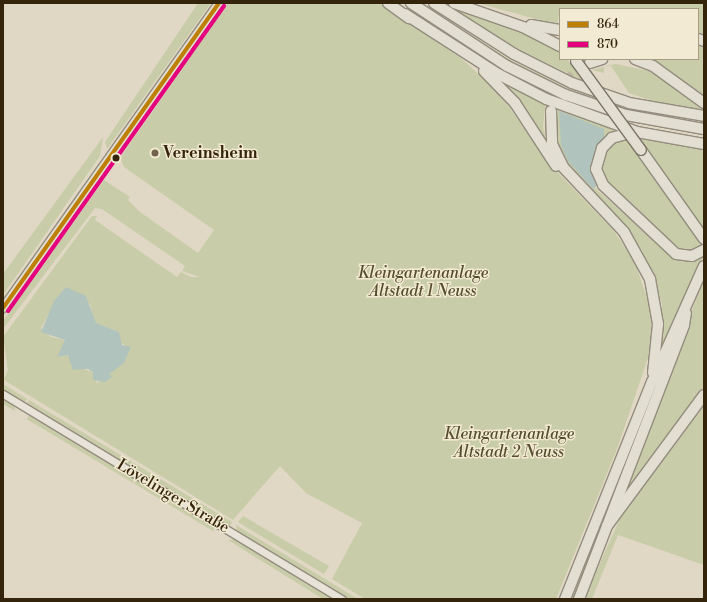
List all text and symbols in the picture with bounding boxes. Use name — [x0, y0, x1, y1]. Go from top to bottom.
legend — [559, 8, 699, 60]
text: 864 — [597, 17, 619, 32]
text: 870 — [597, 37, 618, 52]
place label: Vereinsheim — [163, 143, 258, 163]
marker: Vereinsheim — [150, 148, 160, 158]
unlabelled marker — [111, 153, 121, 163]
park label: Kleingartenanlage Altstadt 1 Neuss — [358, 263, 488, 301]
park label: Kleingartenanlage Altstadt 2 Neuss — [444, 424, 574, 462]
street label: Lövelinger Straße — [113, 455, 233, 537]

